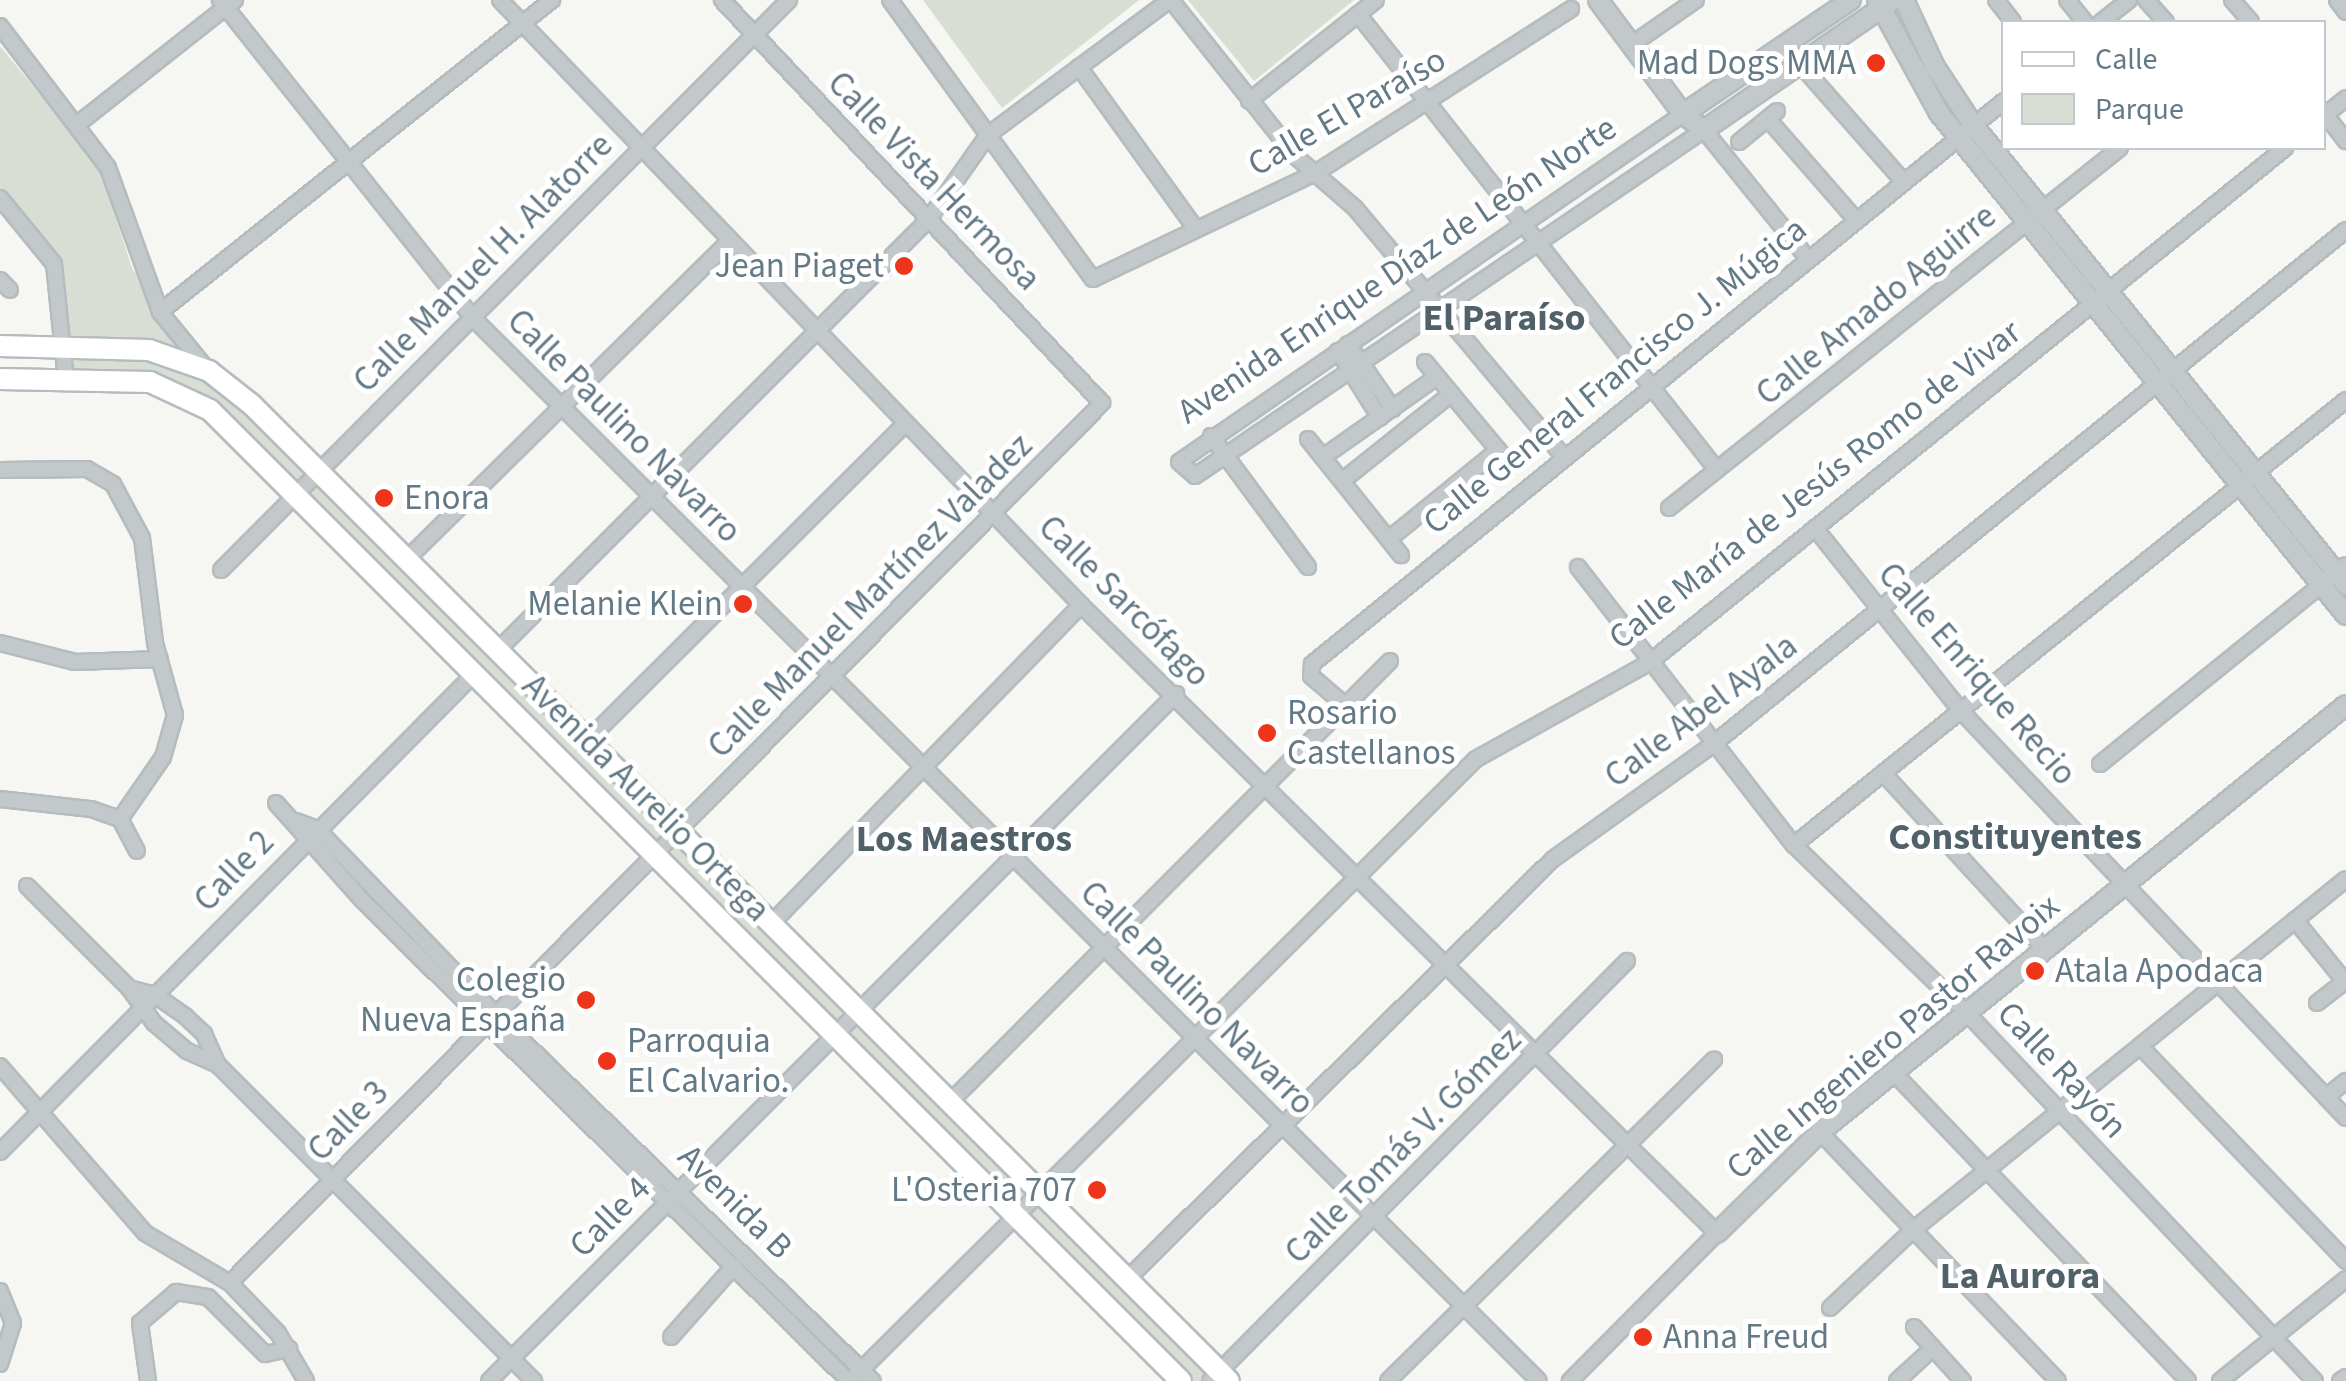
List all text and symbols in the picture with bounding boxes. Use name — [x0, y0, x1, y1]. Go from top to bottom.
legend — [2001, 20, 2326, 150]
street label: Calle El Paraíso — [1241, 38, 1453, 186]
text: Calle — [2095, 38, 2157, 81]
place label: Mad Dogs MMA — [1637, 42, 1856, 84]
marker: Mad Dogs MMA — [1865, 52, 1887, 74]
street label: Calle Vista Hermosa — [819, 63, 1049, 299]
text: Parque — [2095, 88, 2184, 131]
street label: Avenida Enrique Díaz de León Norte — [1170, 107, 1624, 433]
street label: Calle Manuel H. Alatorre — [345, 125, 621, 401]
street label: Calle Amado Aguirre — [1748, 195, 2004, 415]
street label: Calle General Francisco J. Múgica — [1415, 208, 1815, 544]
place label: Jean Piaget — [715, 245, 884, 287]
marker: Jean Piaget — [893, 255, 915, 277]
district label: El Paraíso — [1422, 296, 1586, 342]
street label: Calle Paulino Navarro — [498, 300, 750, 552]
street label: Calle María de Jesús Romo de Vivar — [1601, 311, 2029, 659]
street label: Calle Manuel Martínez Valadez — [699, 425, 1041, 767]
place label: Enora — [404, 477, 490, 519]
marker: Enora — [373, 487, 395, 509]
street label: Calle Sarcófago — [1029, 506, 1219, 696]
street label: Calle Enrique Recio — [1869, 554, 2085, 794]
place label: Melanie Klein — [527, 583, 723, 625]
marker: Melanie Klein — [732, 593, 754, 615]
street label: Calle Abel Ayala — [1596, 625, 1806, 797]
street label: Avenida Aurelio Ortega — [513, 665, 779, 931]
place label: Rosario Castellanos — [1287, 692, 1455, 774]
marker: Rosario Castellanos — [1256, 722, 1278, 744]
district label: Constituyentes — [1888, 815, 2142, 861]
district label: Los Maestros — [856, 817, 1072, 863]
street label: Calle 2 — [185, 821, 283, 921]
street label: Calle Paulino Navarro — [1071, 872, 1323, 1124]
street label: Calle Ingeniero Pastor Ravoix — [1718, 885, 2068, 1189]
place label: Atala Apodaca — [2055, 950, 2264, 992]
place label: Colegio Nueva España — [360, 959, 566, 1041]
marker: Atala Apodaca — [2024, 960, 2046, 982]
marker: Colegio Nueva España — [575, 989, 597, 1011]
street label: Calle Rayón — [1988, 993, 2136, 1147]
street label: Calle Tomás V. Gómez — [1276, 1019, 1530, 1273]
place label: Parroquia El Calvario. — [627, 1020, 789, 1102]
marker: Parroquia El Calvario. — [596, 1050, 618, 1072]
street label: Calle 3 — [299, 1072, 397, 1170]
street label: Avenida B — [669, 1136, 801, 1268]
street label: Calle 4 — [561, 1168, 659, 1266]
place label: L'Osteria 707 — [891, 1169, 1077, 1211]
marker: L'Osteria 707 — [1086, 1179, 1108, 1201]
district label: La Aurora — [1940, 1254, 2100, 1300]
place label: Anna Freud — [1663, 1316, 1829, 1358]
marker: Anna Freud — [1632, 1326, 1654, 1348]

